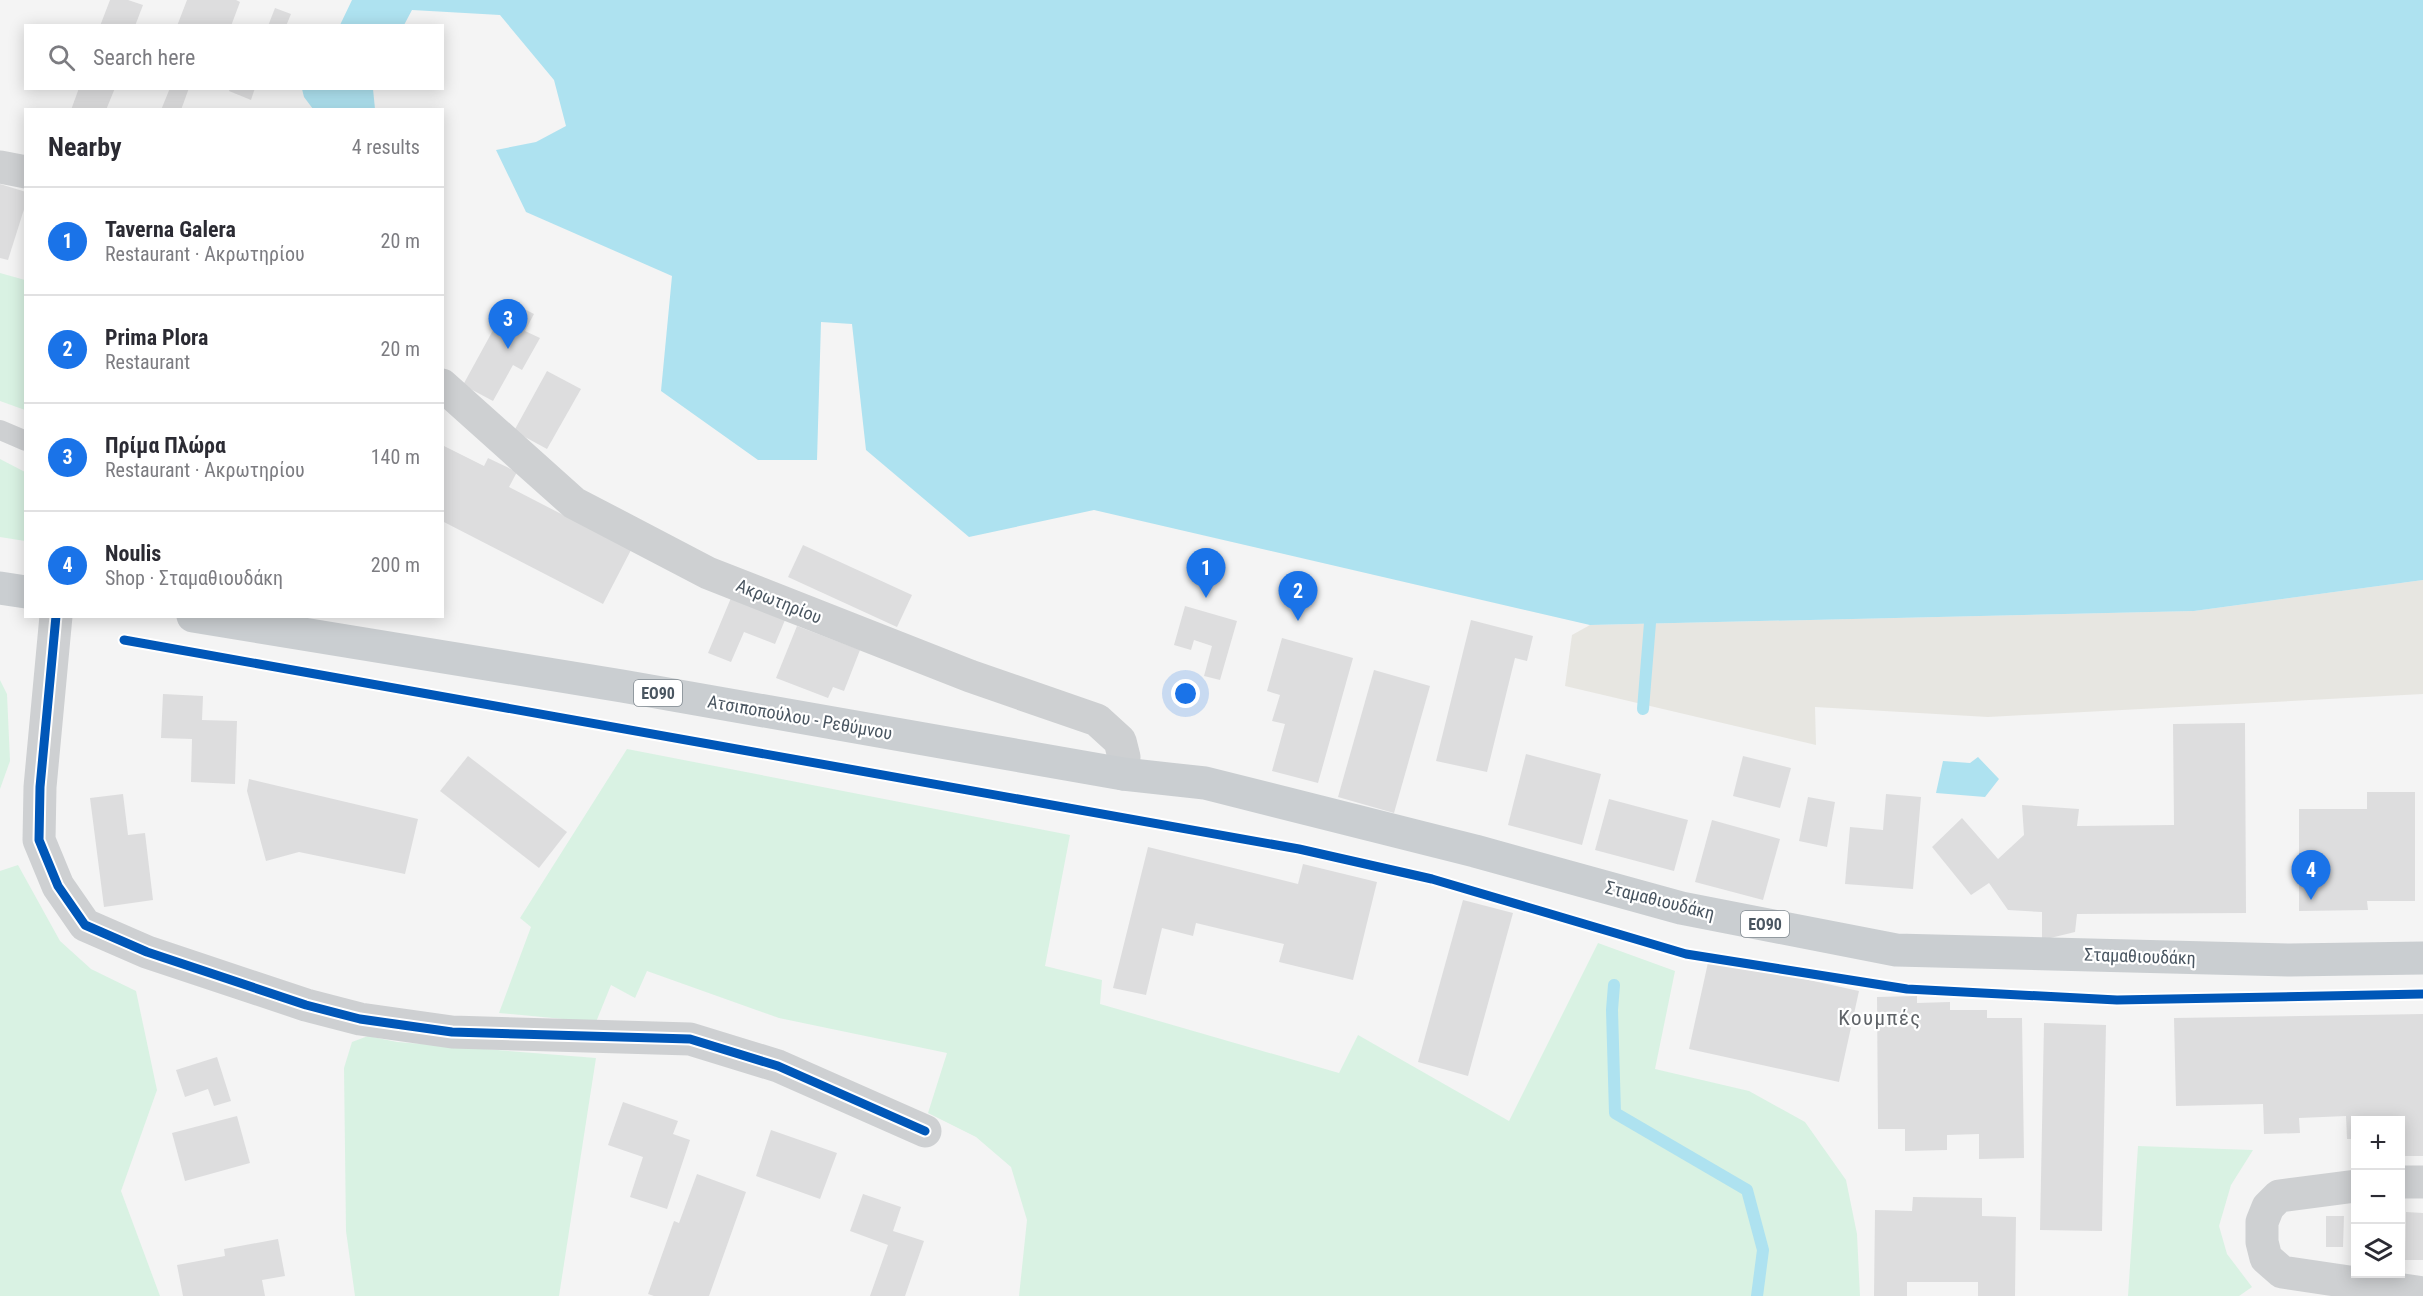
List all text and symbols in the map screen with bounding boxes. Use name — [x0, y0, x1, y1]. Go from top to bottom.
search box — [24, 24, 444, 90]
icon: search — [45, 41, 78, 74]
text: Search here — [93, 45, 195, 70]
text: Nearby — [48, 132, 122, 162]
text: 4 results — [352, 135, 420, 159]
text: Taverna Galera — [105, 217, 236, 242]
text: 1 — [62, 229, 73, 253]
text: 20 m — [381, 229, 420, 253]
text: Restaurant · Ακρωτηρίου — [105, 242, 305, 266]
pin: 3 — [488, 300, 528, 349]
text: Prima Plora — [105, 325, 208, 350]
text: 2 — [62, 337, 73, 361]
text: 20 m — [381, 337, 420, 361]
text: Restaurant — [105, 350, 190, 374]
text: Πρίμα Πλώρα — [105, 433, 226, 458]
text: 3 — [62, 445, 73, 469]
text: 140 m — [371, 445, 420, 469]
text: Restaurant · Ακρωτηρίου — [105, 458, 305, 482]
text: Noulis — [105, 541, 161, 566]
pin: 1 — [1186, 548, 1226, 598]
text: 4 — [62, 553, 73, 577]
text: 200 m — [371, 553, 420, 577]
text: Shop · Σταμαθιουδάκη — [105, 566, 283, 590]
pin: 2 — [1278, 572, 1318, 621]
street label: Ακρωτηρίου — [733, 574, 825, 628]
your location — [1171, 679, 1200, 708]
road number: ΕΟ90 — [634, 680, 682, 706]
street label: Ατσιποπούλου - Ρεθύμνου — [706, 690, 894, 744]
pin: 4 — [2292, 850, 2330, 900]
street label: Σταμαθιουδάκη — [1603, 876, 1717, 924]
road number: ΕΟ90 — [1741, 911, 1789, 937]
street label: Σταμαθιουδάκη — [2084, 944, 2196, 968]
district label: Κουμπές — [1838, 1006, 1922, 1030]
map controls — [2351, 1116, 2405, 1278]
button: + — [2351, 1116, 2405, 1170]
button: − — [2351, 1170, 2405, 1224]
button: layers — [2351, 1224, 2405, 1278]

